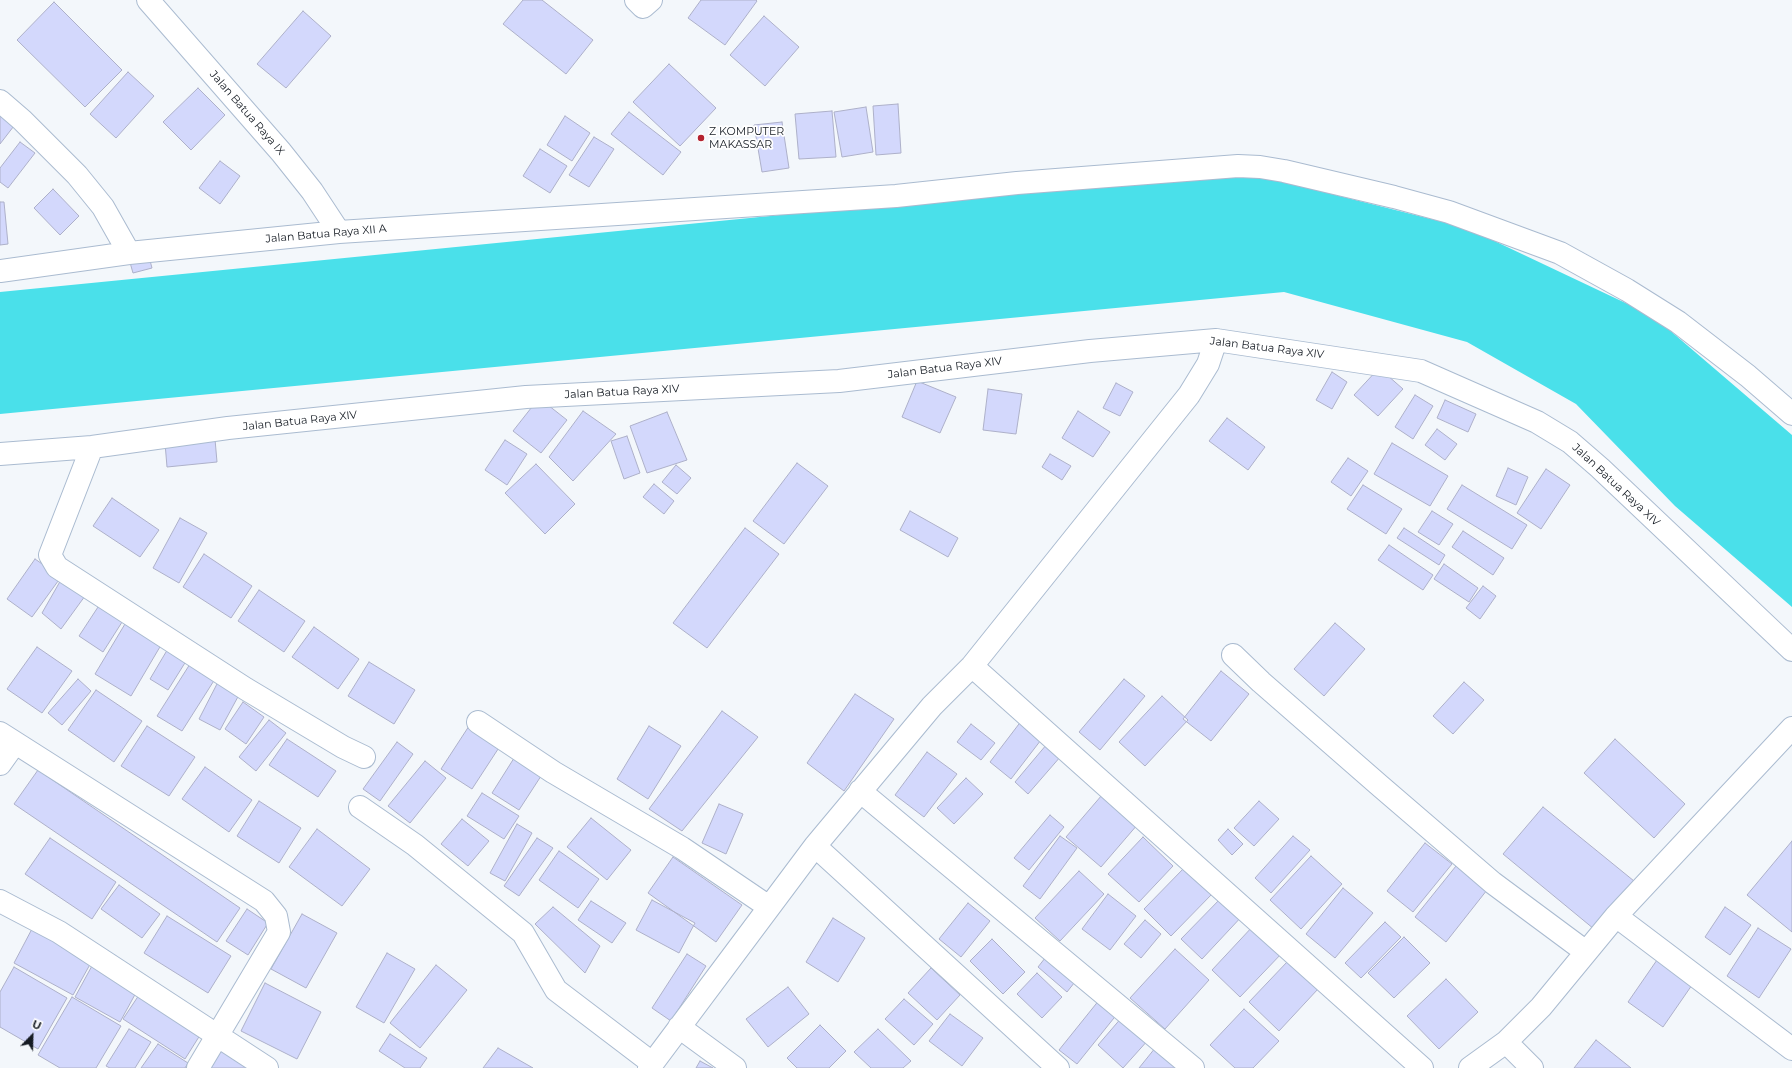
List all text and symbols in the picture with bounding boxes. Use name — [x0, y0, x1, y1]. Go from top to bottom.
street label: Jalan Batua Raya IX — [207, 68, 287, 158]
place label: Z KOMPUTER MAKASSAR — [709, 125, 784, 151]
marker: Z KOMPUTER MAKASSAR — [696, 133, 706, 143]
street label: Jalan Batua Raya XII A — [265, 222, 387, 246]
street label: Jalan Batua Raya XIV — [1209, 334, 1325, 362]
street label: Jalan Batua Raya XIV — [887, 354, 1003, 382]
street label: Jalan Batua Raya XIV — [564, 382, 680, 402]
street label: Jalan Batua Raya XIV — [242, 408, 358, 434]
street label: Jalan Batua Raya XIV — [1569, 441, 1663, 529]
north arrow — [12, 1016, 52, 1056]
text: U — [30, 1017, 43, 1033]

